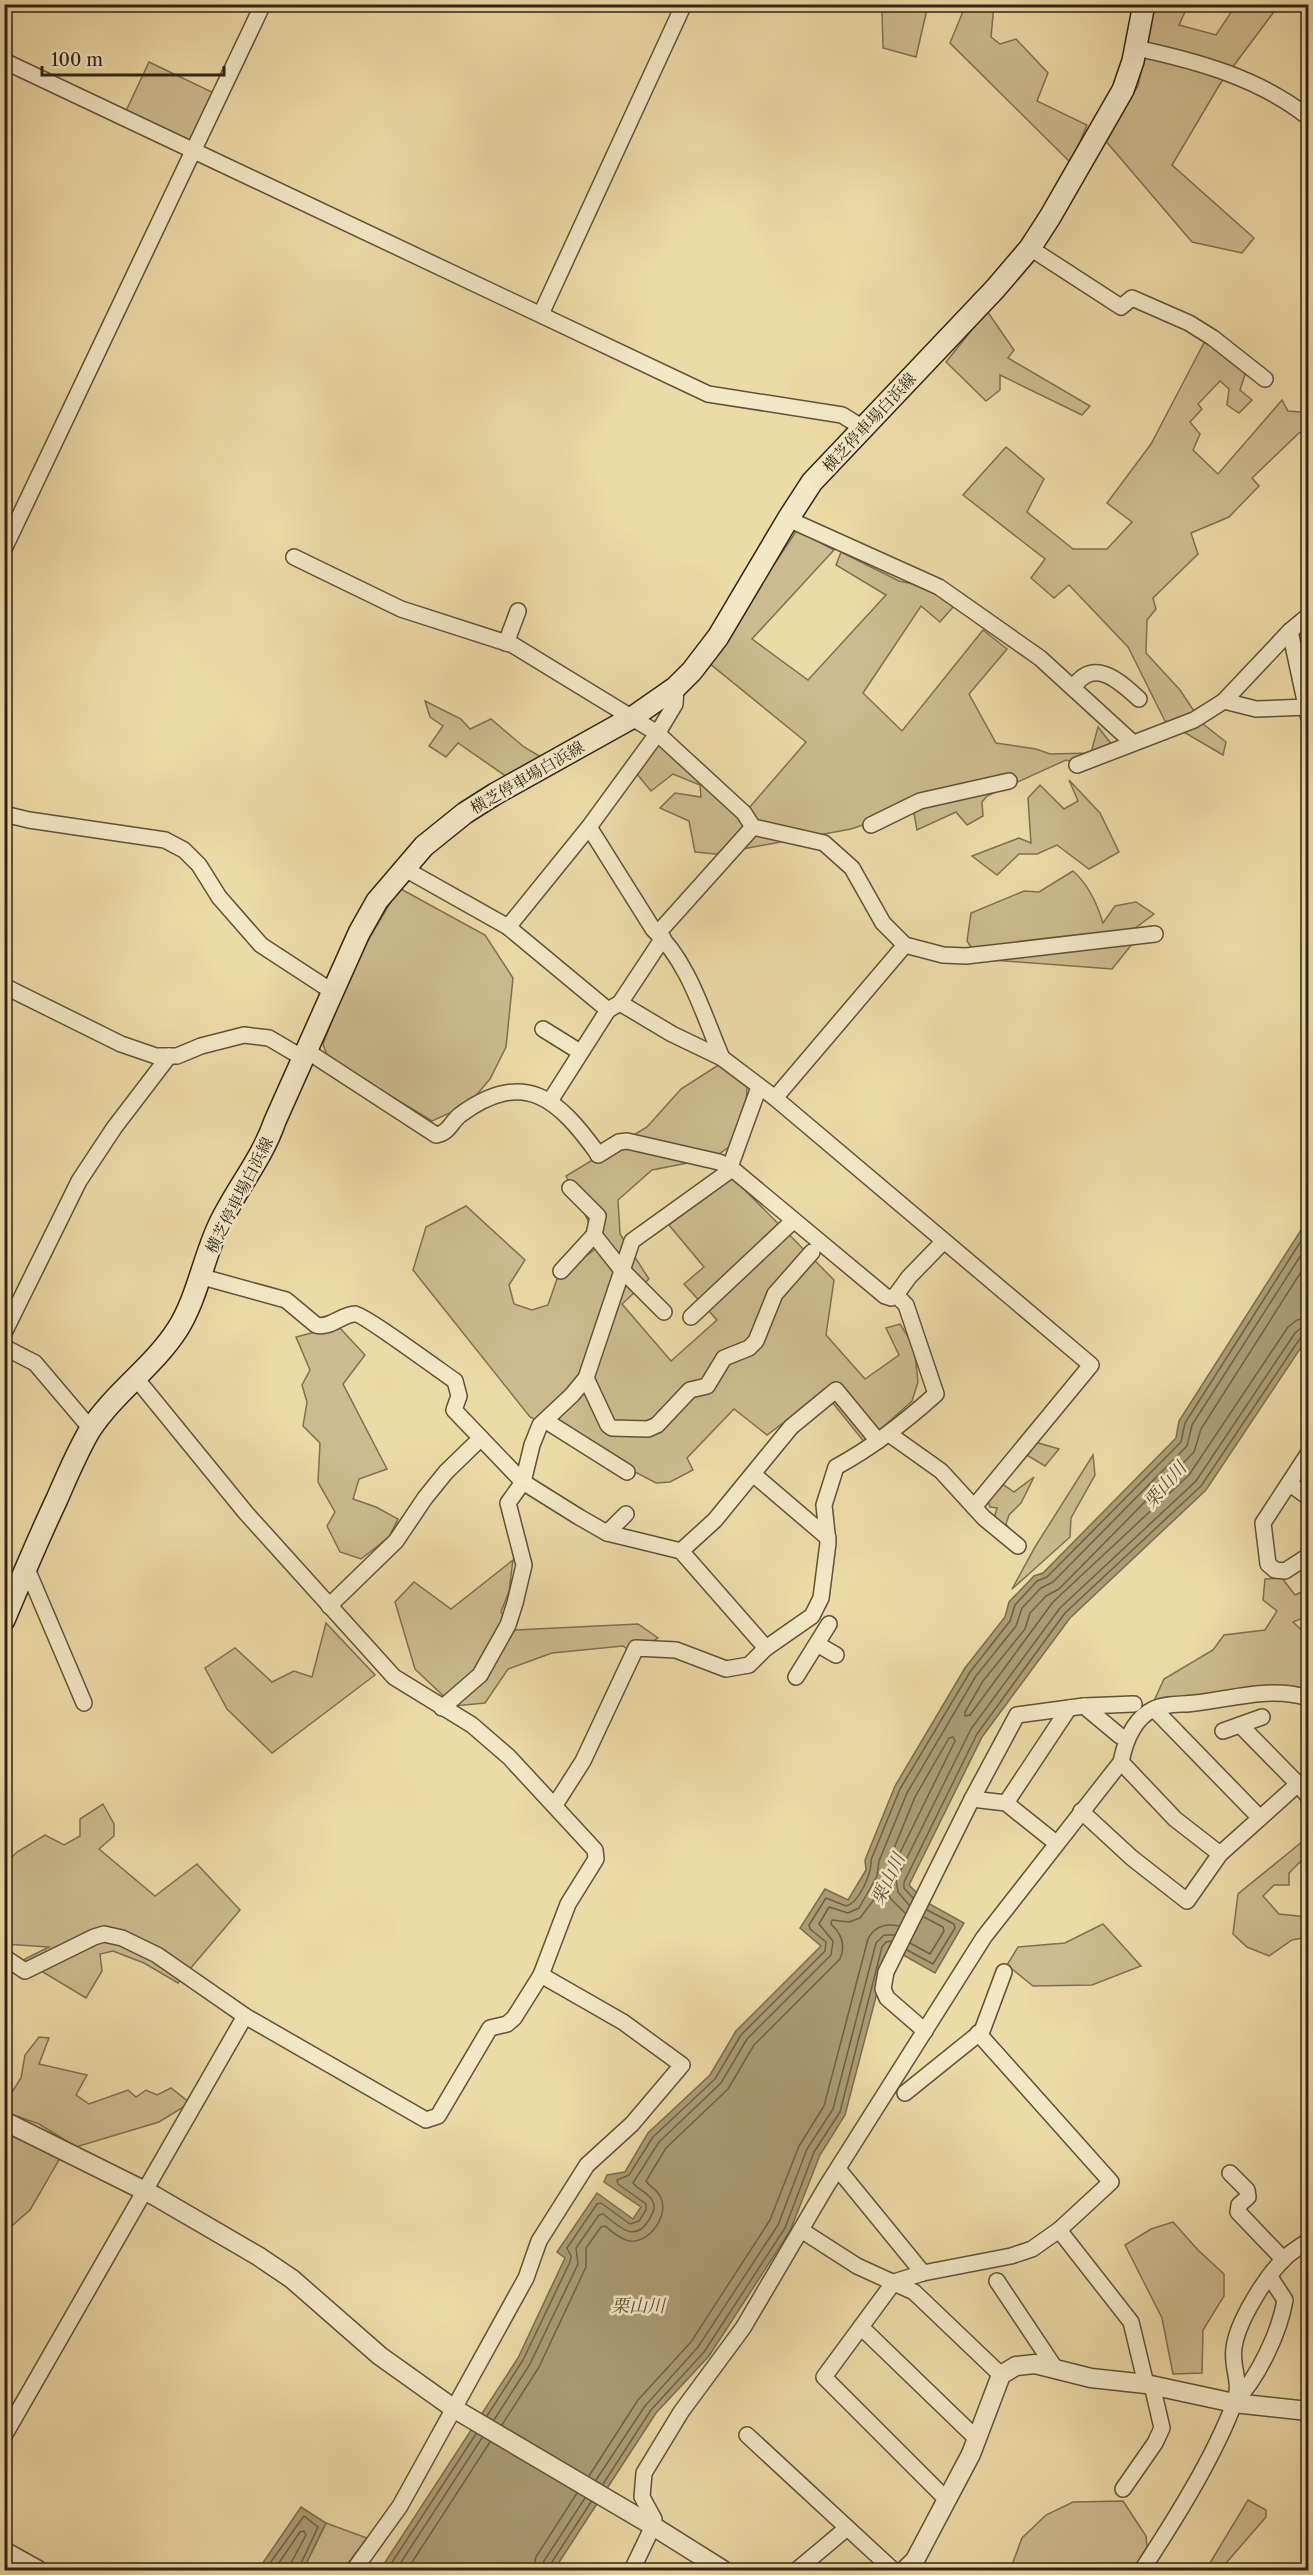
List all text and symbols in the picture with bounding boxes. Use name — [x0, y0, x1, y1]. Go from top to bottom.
scale bar — [42, 39, 224, 77]
text: 100 m — [51, 49, 103, 71]
street label: 横芝停車場白浜線 — [818, 368, 920, 476]
street label: 横芝停車場白浜線 — [467, 736, 587, 818]
street label: 横芝停車場白浜線 — [201, 1133, 277, 1257]
water label: 栗山川 — [1139, 1456, 1192, 1513]
water label: 栗山川 — [866, 1848, 911, 1908]
water label: 栗山川 — [611, 2295, 667, 2317]

